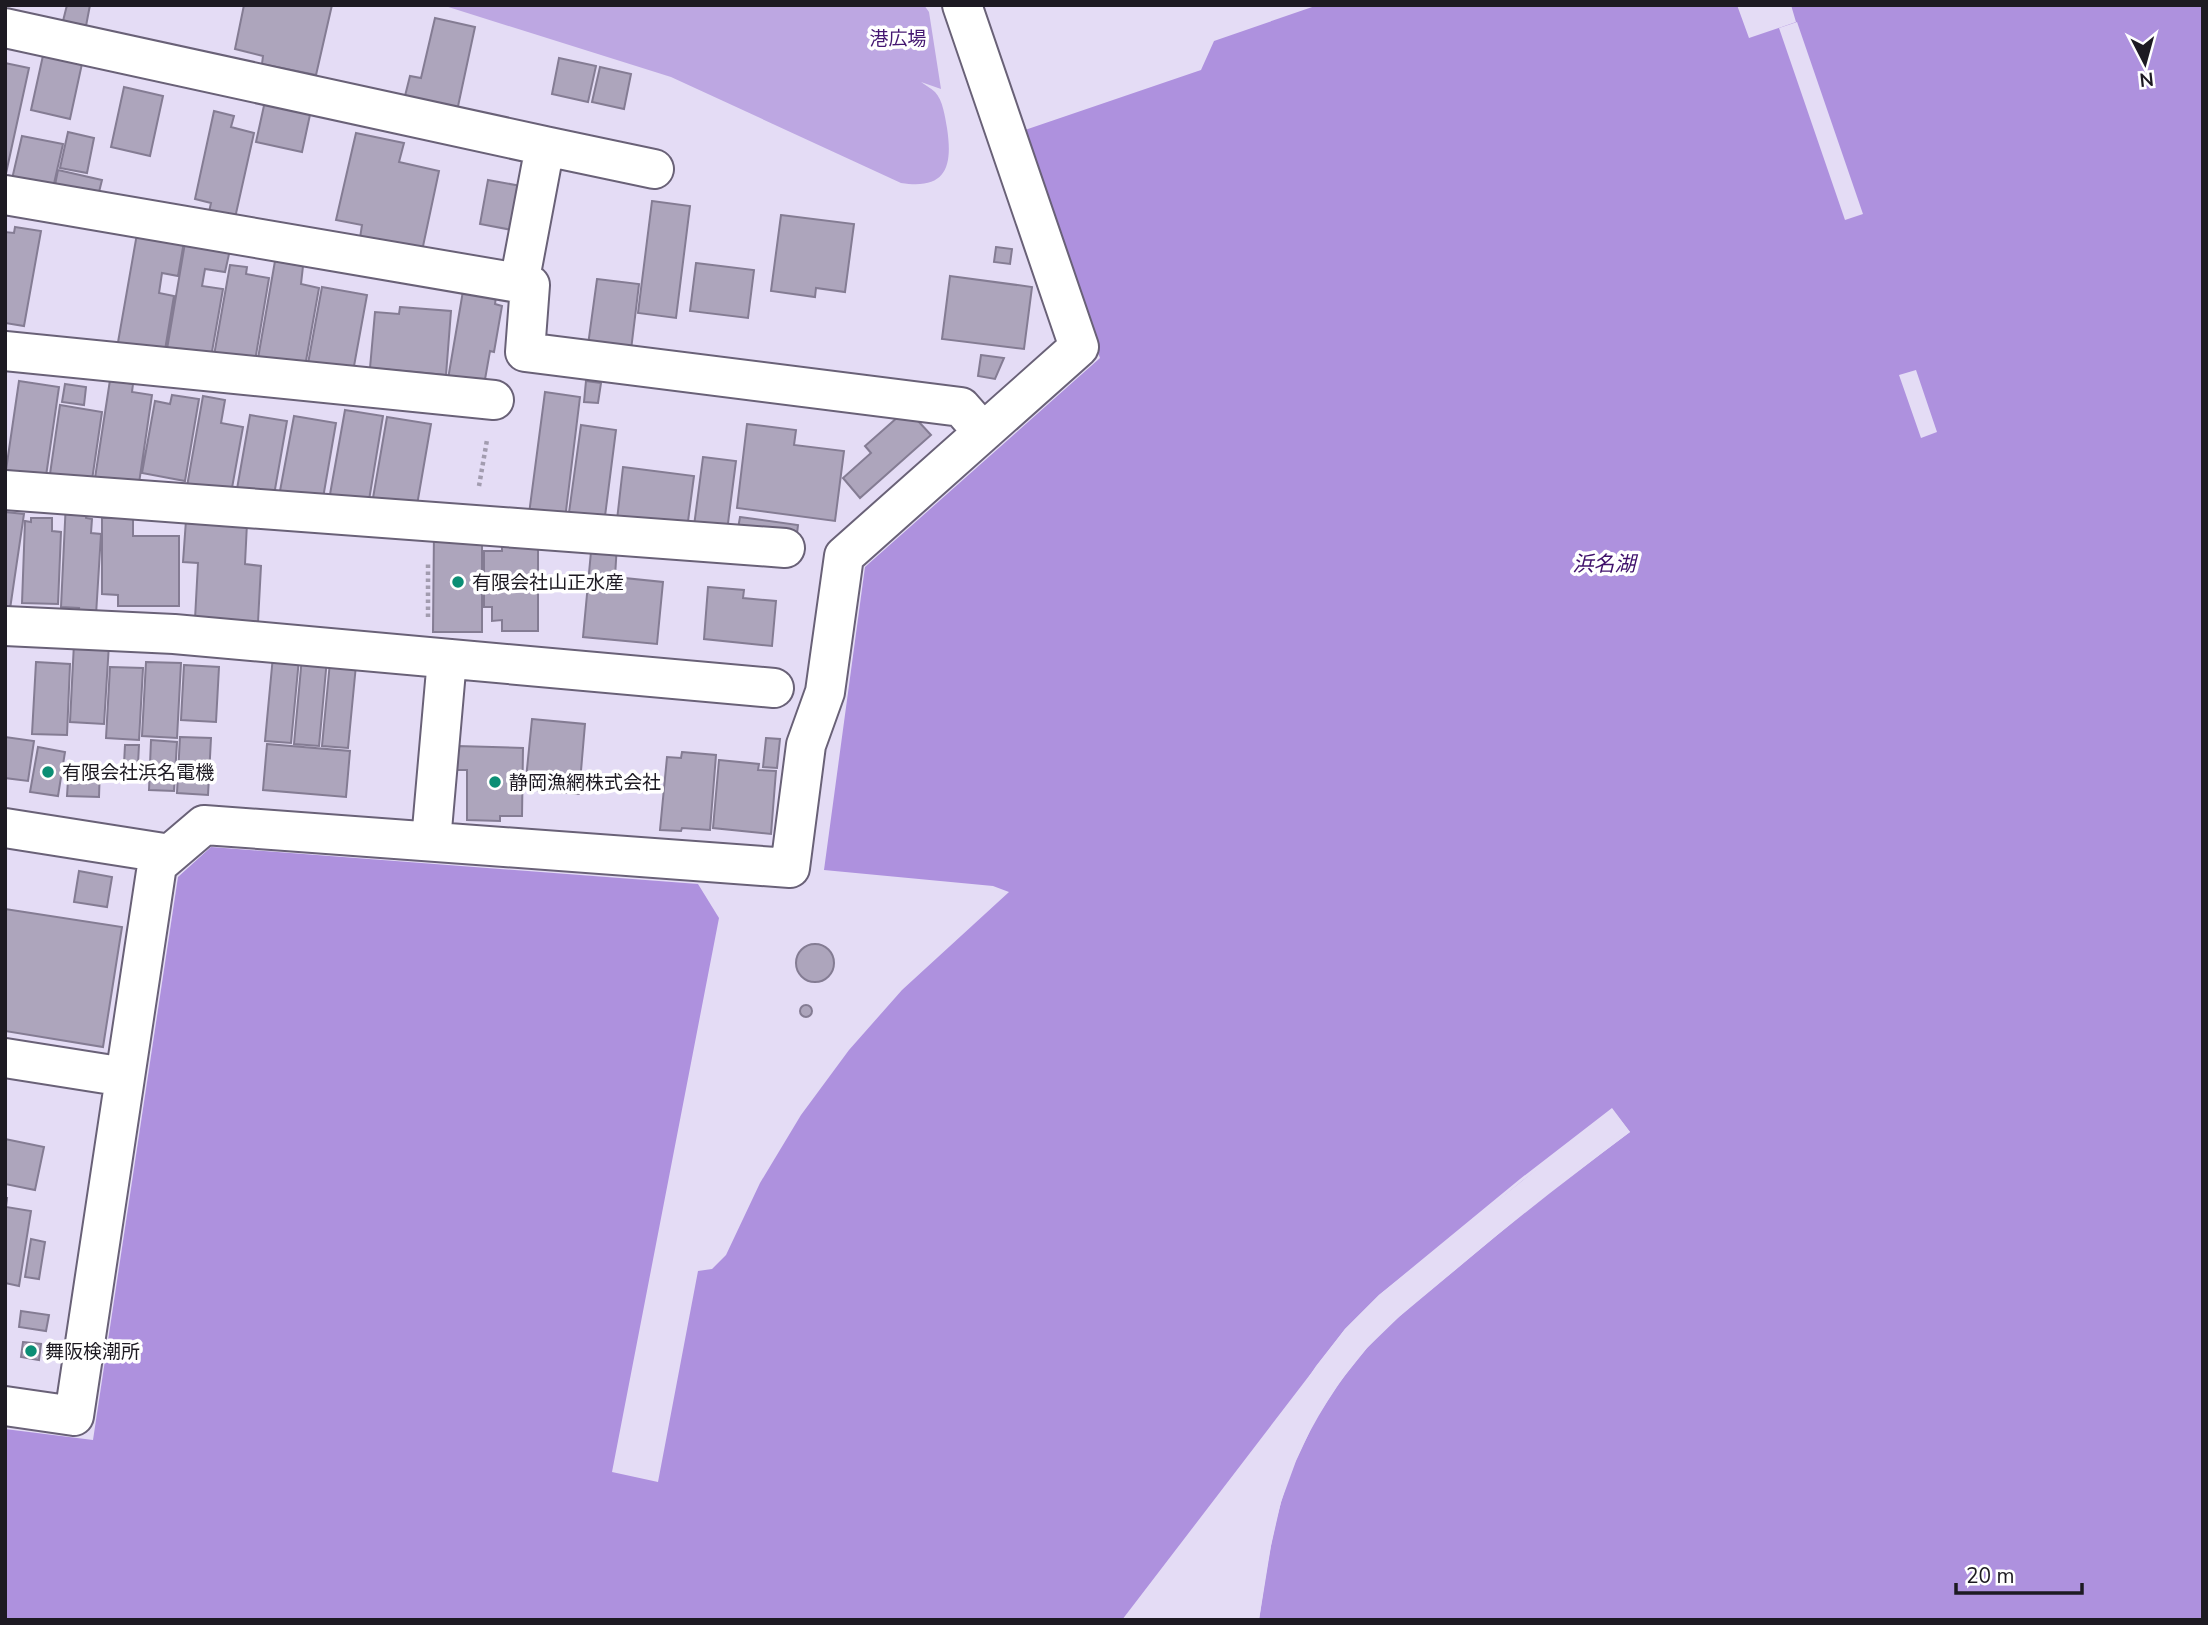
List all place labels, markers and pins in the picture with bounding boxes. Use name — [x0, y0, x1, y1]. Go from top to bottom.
place label: 有限会社山正水産 — [472, 570, 624, 596]
marker: 有限会社山正水産 — [450, 574, 466, 590]
place label: 有限会社浜名電機 — [62, 760, 214, 786]
marker: 有限会社浜名電機 — [40, 764, 56, 780]
place label: 静岡漁網株式会社 — [509, 770, 661, 796]
marker: 静岡漁網株式会社 — [487, 774, 503, 790]
place label: 舞阪検潮所 — [45, 1339, 140, 1365]
marker: 舞阪検潮所 — [23, 1343, 39, 1359]

